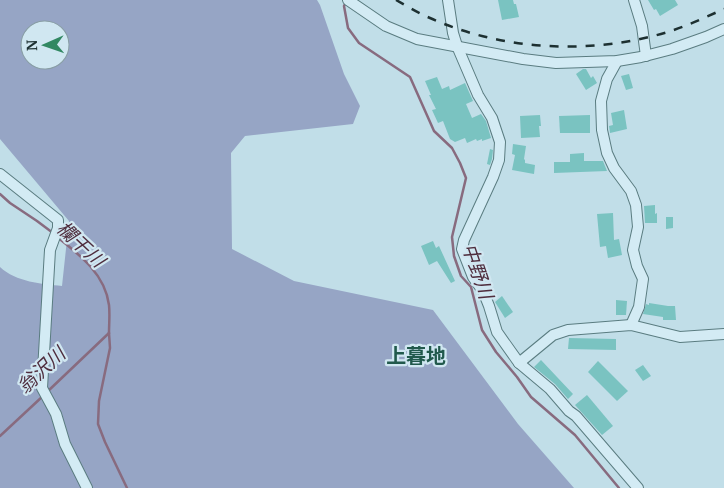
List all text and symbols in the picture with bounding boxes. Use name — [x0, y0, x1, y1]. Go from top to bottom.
north arrow — [20, 20, 70, 70]
text: N — [23, 40, 41, 51]
water label: 欄干川 — [52, 216, 111, 274]
water label: 中野川 — [457, 240, 499, 304]
water label: 翁沢川 — [12, 340, 71, 398]
district label: 上暮地 — [386, 343, 446, 368]

